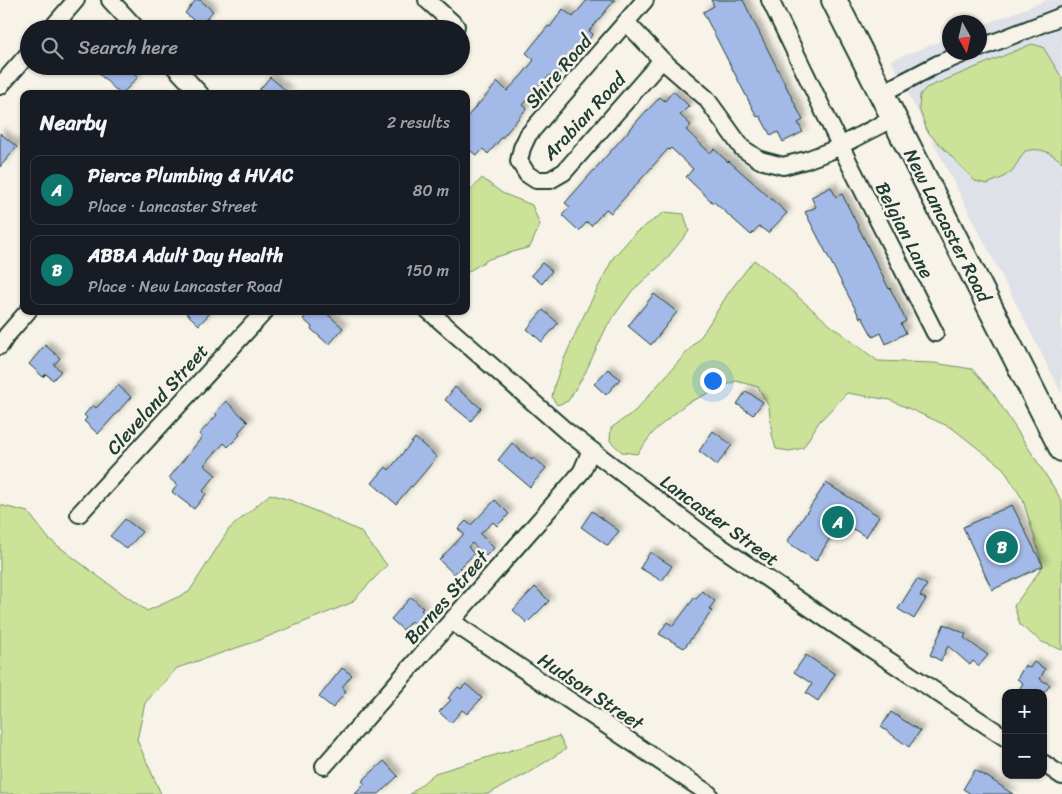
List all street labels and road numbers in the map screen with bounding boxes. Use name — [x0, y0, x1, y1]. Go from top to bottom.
street label: Shire Road — [516, 25, 602, 116]
street label: Arabian Road — [534, 63, 636, 169]
street label: New Lancaster Road — [895, 143, 1001, 310]
street label: Belgian Lane — [866, 176, 943, 285]
street label: Cleveland Street — [98, 336, 217, 463]
street label: Lancaster Street — [653, 466, 786, 575]
street label: Barnes Street — [396, 541, 498, 652]
street label: Hudson Street — [531, 644, 652, 740]

